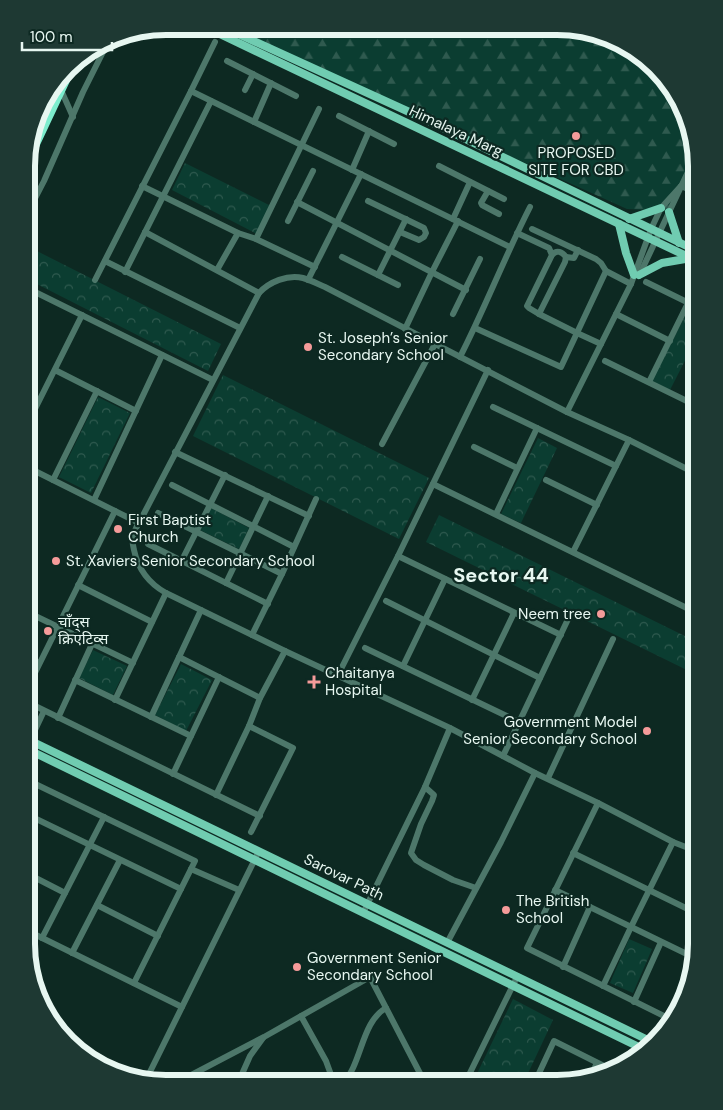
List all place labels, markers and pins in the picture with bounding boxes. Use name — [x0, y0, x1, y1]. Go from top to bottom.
marker: PROPOSED SITE FOR CBD — [570, 130, 582, 142]
place label: PROPOSED SITE FOR CBD — [528, 143, 624, 180]
place label: St. Joseph’s Senior Secondary School — [318, 328, 448, 365]
marker: St. Joseph’s Senior Secondary School — [302, 341, 314, 353]
place label: First Baptist Church — [128, 510, 211, 547]
marker: First Baptist Church — [112, 523, 124, 535]
place label: St. Xaviers Senior Secondary School — [66, 551, 315, 571]
marker: St. Xaviers Senior Secondary School — [50, 555, 62, 567]
place label: Neem tree — [518, 604, 591, 624]
marker: Neem tree — [595, 608, 607, 620]
place label: चाँद्स क्रिएटिव्स — [58, 612, 109, 649]
marker: चाँद्स क्रिएटिव्स — [42, 625, 54, 637]
place label: Chaitanya Hospital — [325, 663, 395, 700]
marker: Chaitanya Hospital — [307, 675, 321, 689]
place label: Government Model Senior Secondary School — [463, 712, 637, 749]
marker: Government Model Senior Secondary School — [641, 725, 653, 737]
place label: The British School — [516, 891, 589, 928]
marker: The British School — [500, 904, 512, 916]
place label: Government Senior Secondary School — [307, 948, 442, 985]
marker: Government Senior Secondary School — [291, 961, 303, 973]

